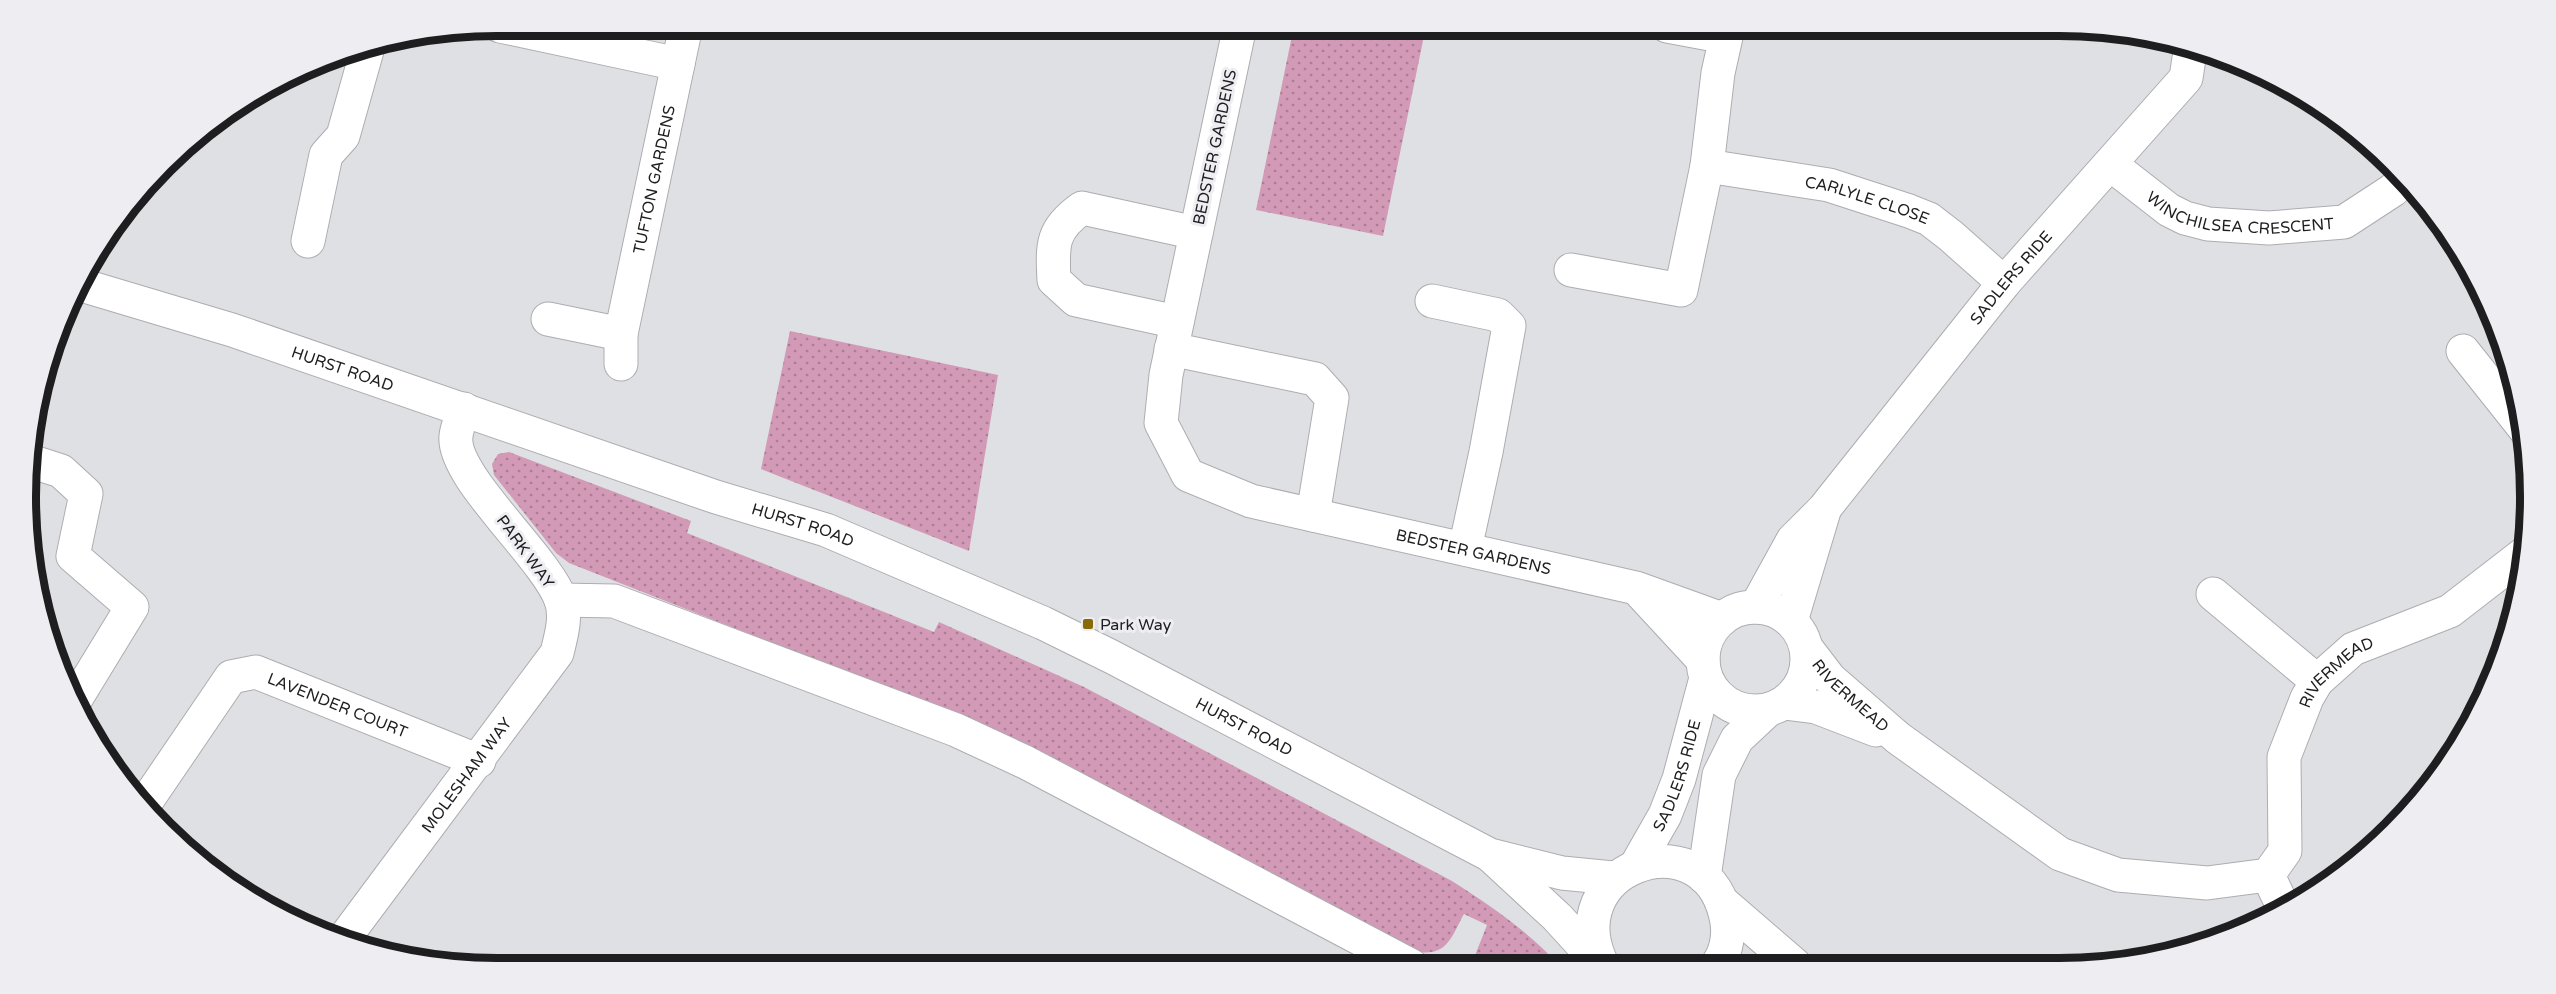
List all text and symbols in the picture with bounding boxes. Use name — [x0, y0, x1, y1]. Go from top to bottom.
street label: BEDSTER GARDENS — [1189, 67, 1241, 227]
street label: TUFTON GARDENS — [629, 103, 680, 256]
street label: CARLYLE CLOSE — [1803, 172, 1932, 229]
street label: WINCHILSEA CRESCENT — [2142, 187, 2335, 239]
street label: SADLERS RIDE — [1966, 227, 2057, 329]
street label: HURST ROAD — [289, 342, 396, 396]
street label: HURST ROAD — [749, 499, 857, 552]
street label: PARK WAY — [492, 511, 558, 592]
street label: BEDSTER GARDENS — [1394, 525, 1553, 580]
place label: Park Way — [1100, 615, 1172, 635]
marker: Park Way — [1081, 617, 1095, 631]
street label: RIVERMEAD — [2295, 633, 2376, 711]
street label: RIVERMEAD — [1807, 655, 1893, 737]
street label: LAVENDER COURT — [264, 669, 411, 743]
street label: HURST ROAD — [1192, 694, 1296, 761]
street label: MOLESHAM WAY — [417, 714, 516, 837]
street label: SADLERS RIDE — [1649, 718, 1705, 835]

